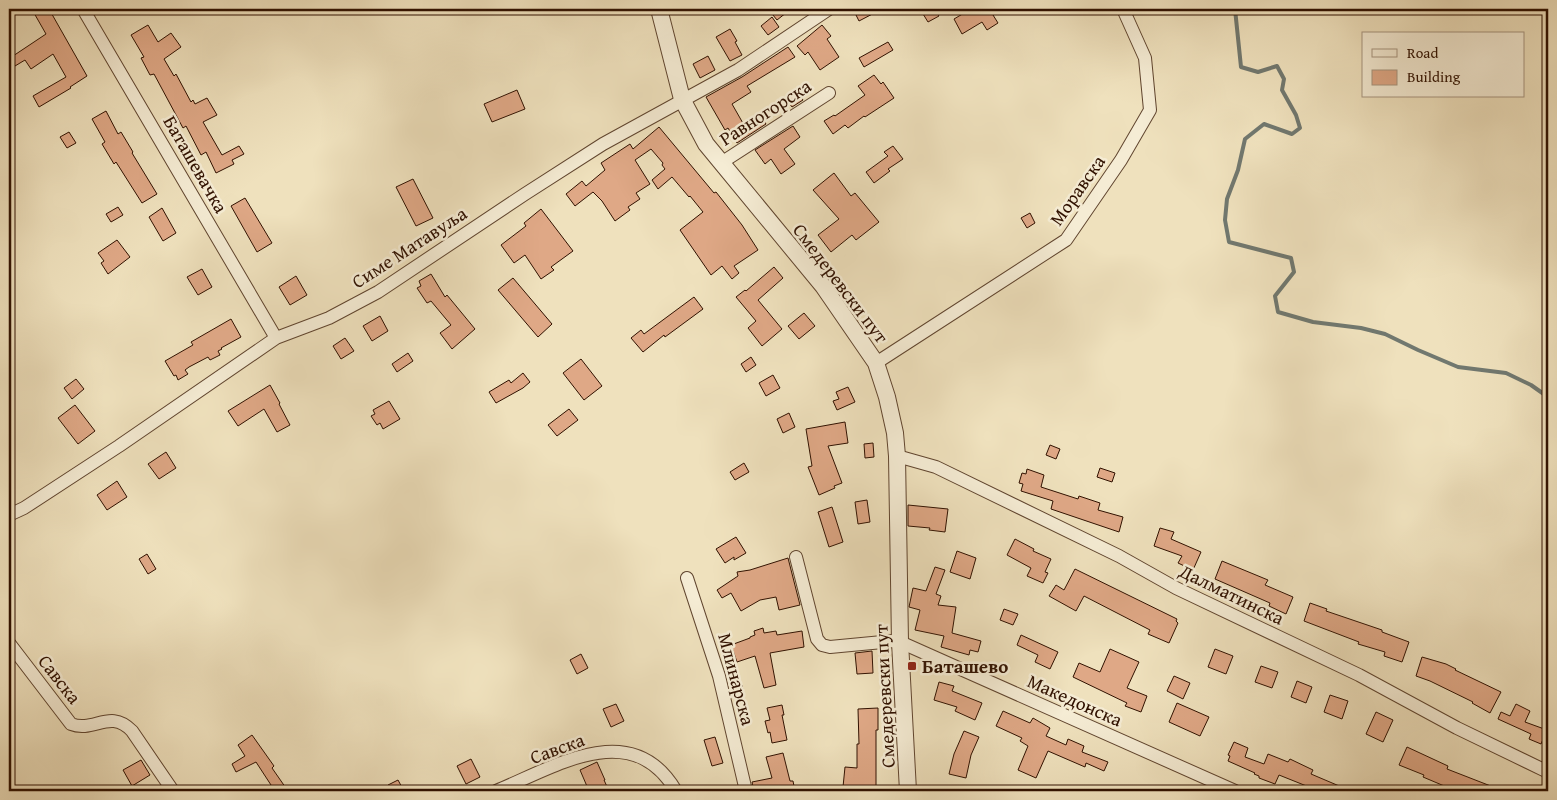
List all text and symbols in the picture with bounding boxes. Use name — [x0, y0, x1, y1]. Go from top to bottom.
legend — [1362, 32, 1524, 98]
text: Road — [1407, 42, 1438, 63]
text: Building — [1407, 66, 1461, 87]
street label: Равногорска — [713, 72, 817, 152]
street label: Баташевачка — [157, 110, 235, 218]
street label: Моравска — [1042, 149, 1112, 231]
street label: Симе Матавуља — [346, 199, 472, 295]
street label: Смедеревски пут — [787, 217, 896, 350]
street label: Далматинска — [1174, 556, 1289, 631]
street label: Смедеревски пут — [866, 623, 902, 769]
street label: Млинарска — [711, 630, 763, 728]
street label: Савска — [32, 648, 88, 710]
place label: Баташево — [922, 652, 1008, 680]
marker: Баташево — [906, 660, 918, 672]
street label: Македонска — [1023, 667, 1127, 733]
street label: Савска — [526, 725, 588, 771]

